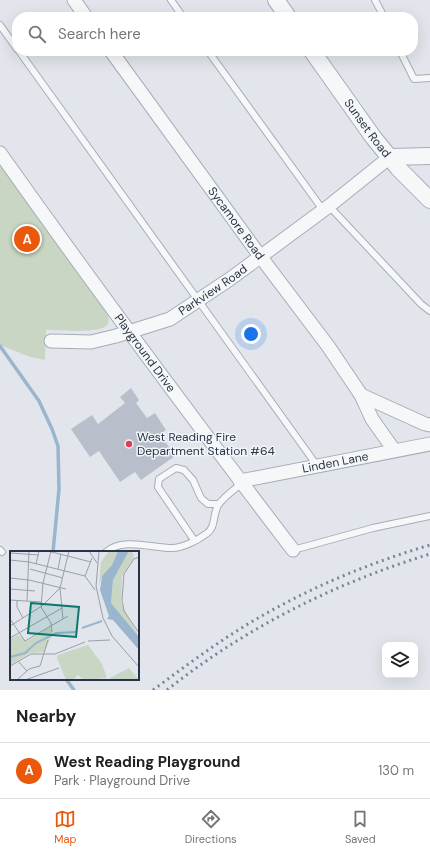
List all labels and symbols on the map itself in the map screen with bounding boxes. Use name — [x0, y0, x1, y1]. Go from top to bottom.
street label: Sunset Road — [340, 96, 394, 161]
street label: Sycamore Road — [204, 184, 268, 263]
pin: A — [14, 224, 40, 254]
street label: Parkview Road — [175, 261, 250, 319]
street label: Playground Drive — [111, 311, 179, 395]
your location — [241, 324, 261, 344]
place label: West Reading Fire Department Station #64 — [137, 429, 275, 459]
marker: West Reading Fire Department Station #64 — [124, 439, 134, 449]
street label: Linden Lane — [301, 448, 370, 477]
inset map — [10, 551, 139, 680]

